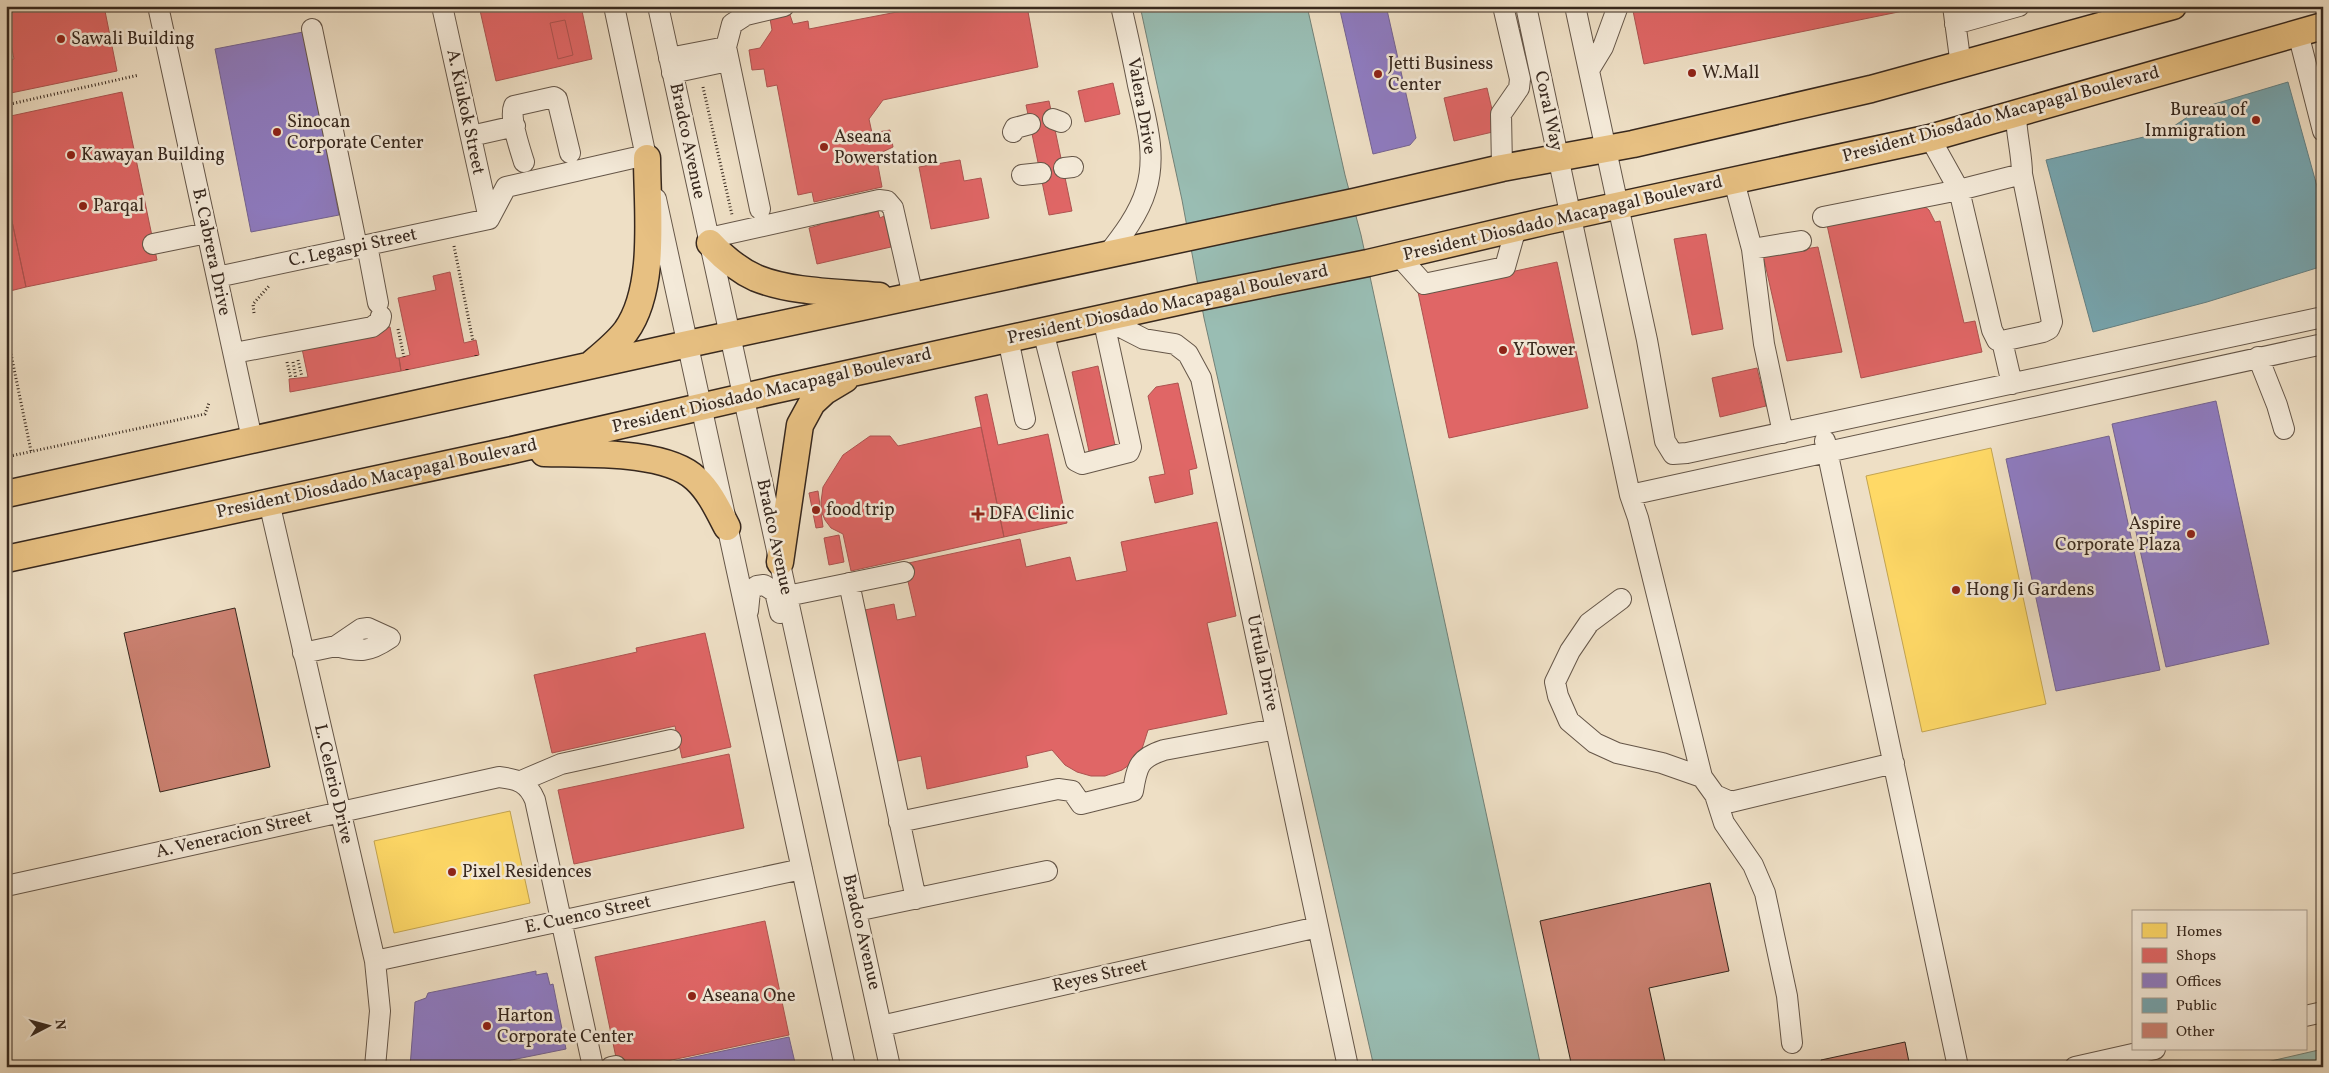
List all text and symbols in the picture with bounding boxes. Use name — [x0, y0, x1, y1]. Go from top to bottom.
place label: Sawali Building — [71, 27, 194, 52]
marker: Sawali Building — [55, 33, 67, 45]
street label: A. Kiukok Street — [439, 47, 491, 177]
place label: Jetti Business Center — [1388, 52, 1493, 98]
street label: Valera Drive — [1120, 56, 1162, 156]
place label: W.Mall — [1702, 61, 1759, 86]
street label: President Diosdado Macapagal Boulevard — [1840, 61, 2162, 169]
marker: W.Mall — [1686, 67, 1698, 79]
marker: Jetti Business Center — [1372, 68, 1384, 80]
street label: Coral Way — [1527, 69, 1569, 154]
street label: Bradco Avenue — [663, 81, 711, 201]
place label: Bureau of Immigration — [2145, 98, 2248, 144]
place label: Sinocan Corporate Center — [287, 110, 424, 156]
marker: Bureau of Immigration — [2250, 114, 2262, 126]
place label: Aseana Powerstation — [834, 125, 938, 171]
marker: Sinocan Corporate Center — [271, 126, 283, 138]
marker: Aseana Powerstation — [818, 141, 830, 153]
place label: Kawayan Building — [81, 143, 225, 168]
marker: Kawayan Building — [65, 149, 77, 161]
street label: President Diosdado Macapagal Boulevard — [1401, 170, 1725, 268]
street label: B. Cabrera Drive — [185, 186, 237, 318]
place label: Parqal — [93, 194, 144, 219]
marker: Parqal — [77, 200, 89, 212]
street label: C. Legaspi Street — [287, 222, 419, 274]
street label: President Diosdado Macapagal Boulevard — [1005, 259, 1331, 351]
place label: Y Tower — [1513, 338, 1576, 363]
street label: President Diosdado Macapagal Boulevard — [610, 342, 934, 440]
marker: Y Tower — [1497, 344, 1509, 356]
street label: President Diosdado Macapagal Boulevard — [214, 433, 540, 525]
street label: Bradco Avenue — [750, 477, 798, 597]
place label: food trip — [826, 498, 895, 523]
place label: DFA Clinic — [989, 502, 1074, 527]
marker: food trip — [810, 504, 822, 516]
marker: DFA Clinic — [971, 507, 985, 521]
place label: Aspire Corporate Plaza — [2055, 512, 2181, 558]
marker: Aspire Corporate Plaza — [2185, 528, 2197, 540]
place label: Hong Ji Gardens — [1966, 578, 2094, 603]
marker: Hong Ji Gardens — [1950, 584, 1962, 596]
street label: Urtula Drive — [1240, 612, 1284, 714]
street label: L. Celerio Drive — [307, 722, 359, 846]
street label: A. Veneracion Street — [153, 805, 315, 865]
place label: Pixel Residences — [462, 860, 592, 885]
marker: Pixel Residences — [446, 866, 458, 878]
street label: Bradco Avenue — [836, 872, 886, 992]
street label: E. Cuenco Street — [523, 889, 653, 941]
legend — [2132, 910, 2306, 1050]
text: Homes — [2176, 922, 2222, 943]
text: Shops — [2176, 946, 2216, 967]
street label: Reyes Street — [1050, 953, 1150, 999]
text: Offices — [2176, 972, 2221, 993]
place label: Aseana One — [702, 984, 796, 1009]
marker: Aseana One — [686, 990, 698, 1002]
text: Public — [2176, 996, 2217, 1017]
north arrow — [22, 1000, 72, 1050]
place label: Harton Corporate Center — [497, 1004, 634, 1050]
text: N — [49, 1019, 69, 1031]
marker: Harton Corporate Center — [481, 1020, 493, 1032]
text: Other — [2176, 1022, 2215, 1043]

